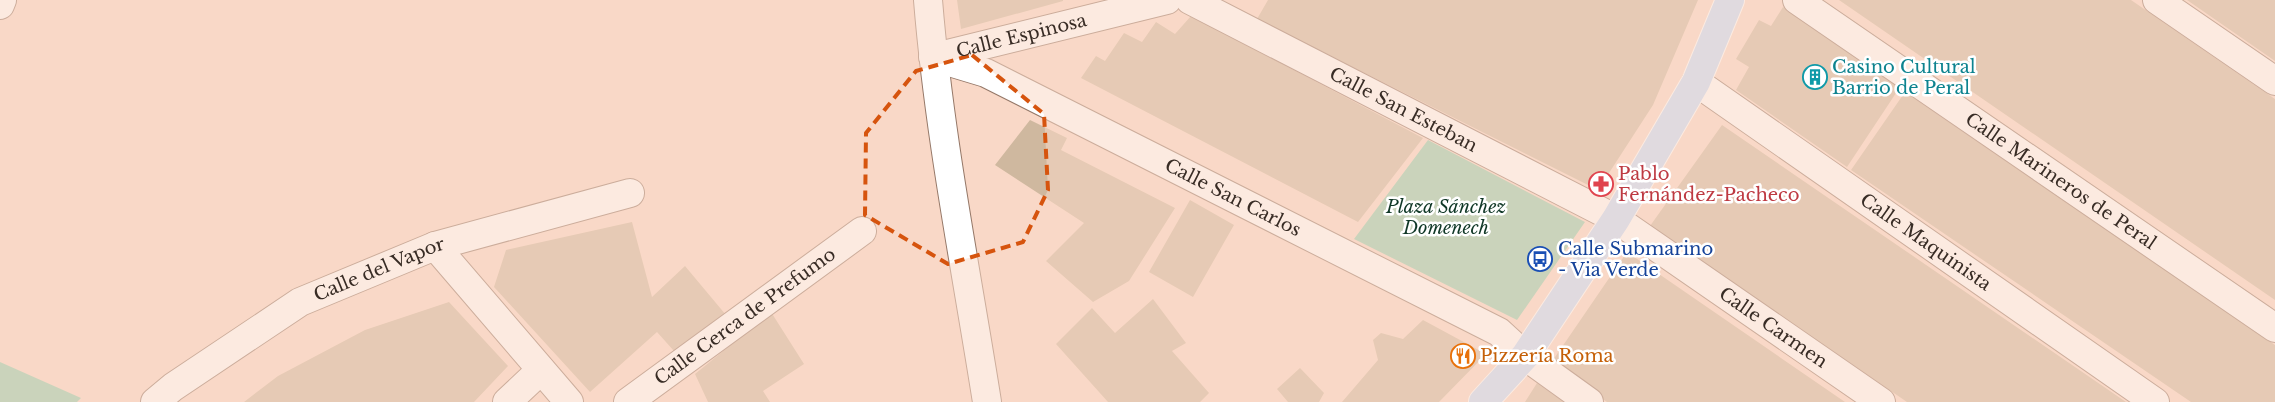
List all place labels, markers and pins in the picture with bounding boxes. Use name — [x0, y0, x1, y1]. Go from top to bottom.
place label: Casino Cultural Barrio de Peral — [1832, 56, 1976, 99]
building icon: Casino Cultural Barrio de Peral — [1802, 64, 1828, 90]
place label: Pablo Fernández-Pacheco — [1618, 163, 1800, 206]
pharmacy icon: Pablo Fernández-Pacheco — [1588, 171, 1614, 197]
place label: Calle Submarino - Via Verde — [1558, 238, 1713, 281]
bus stop icon: Calle Submarino - Via Verde — [1527, 246, 1553, 272]
restaurant icon: Pizzería Roma — [1450, 343, 1476, 369]
place label: Pizzería Roma — [1480, 345, 1614, 367]

